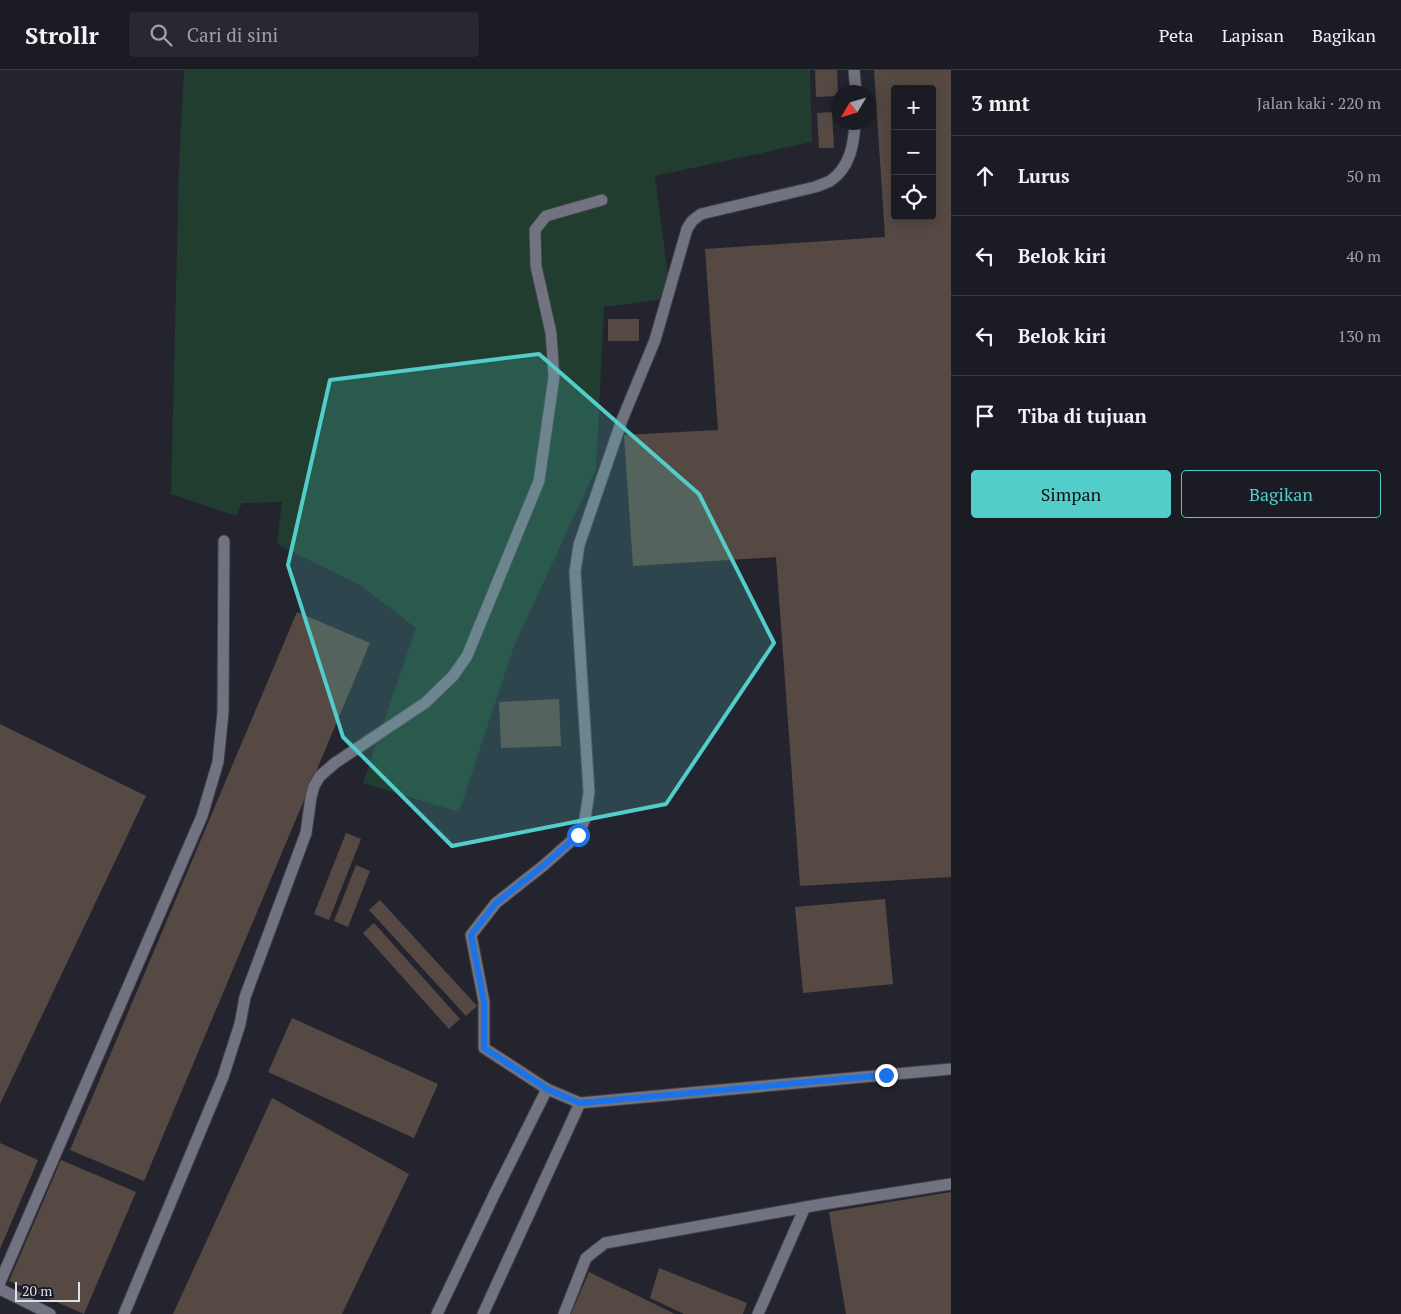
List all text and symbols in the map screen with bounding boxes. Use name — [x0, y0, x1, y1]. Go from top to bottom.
search box — [129, 12, 479, 57]
text: Strollr — [25, 19, 99, 51]
icon: search — [147, 21, 175, 49]
text: Cari di sini — [187, 22, 278, 47]
text: Peta — [1159, 23, 1194, 47]
text: Lapisan — [1222, 23, 1284, 47]
text: Bagikan — [1312, 23, 1376, 47]
north arrow — [831, 85, 876, 130]
map controls — [891, 85, 936, 220]
button: + — [891, 85, 936, 130]
text: 3 mnt — [971, 89, 1030, 117]
text: Jalan kaki · 220 m — [1257, 92, 1381, 114]
button: − — [891, 130, 936, 175]
icon: ahead — [971, 162, 999, 190]
text: Lurus — [1018, 163, 1070, 188]
text: 50 m — [1346, 165, 1381, 187]
button: locate — [891, 175, 936, 220]
icon: left — [971, 242, 999, 270]
text: Belok kiri — [1018, 243, 1106, 268]
text: 40 m — [1346, 245, 1381, 267]
icon: left — [971, 322, 999, 350]
text: Belok kiri — [1018, 323, 1106, 348]
text: 130 m — [1338, 325, 1381, 347]
icon: arrive — [971, 402, 999, 430]
text: Tiba di tujuan — [1018, 403, 1147, 428]
button: Simpan — [971, 470, 1171, 518]
button: Bagikan — [1181, 470, 1381, 518]
route start — [567, 824, 590, 847]
route end — [875, 1064, 898, 1087]
scale bar — [15, 1279, 80, 1302]
text: 20 m — [22, 1281, 52, 1300]

